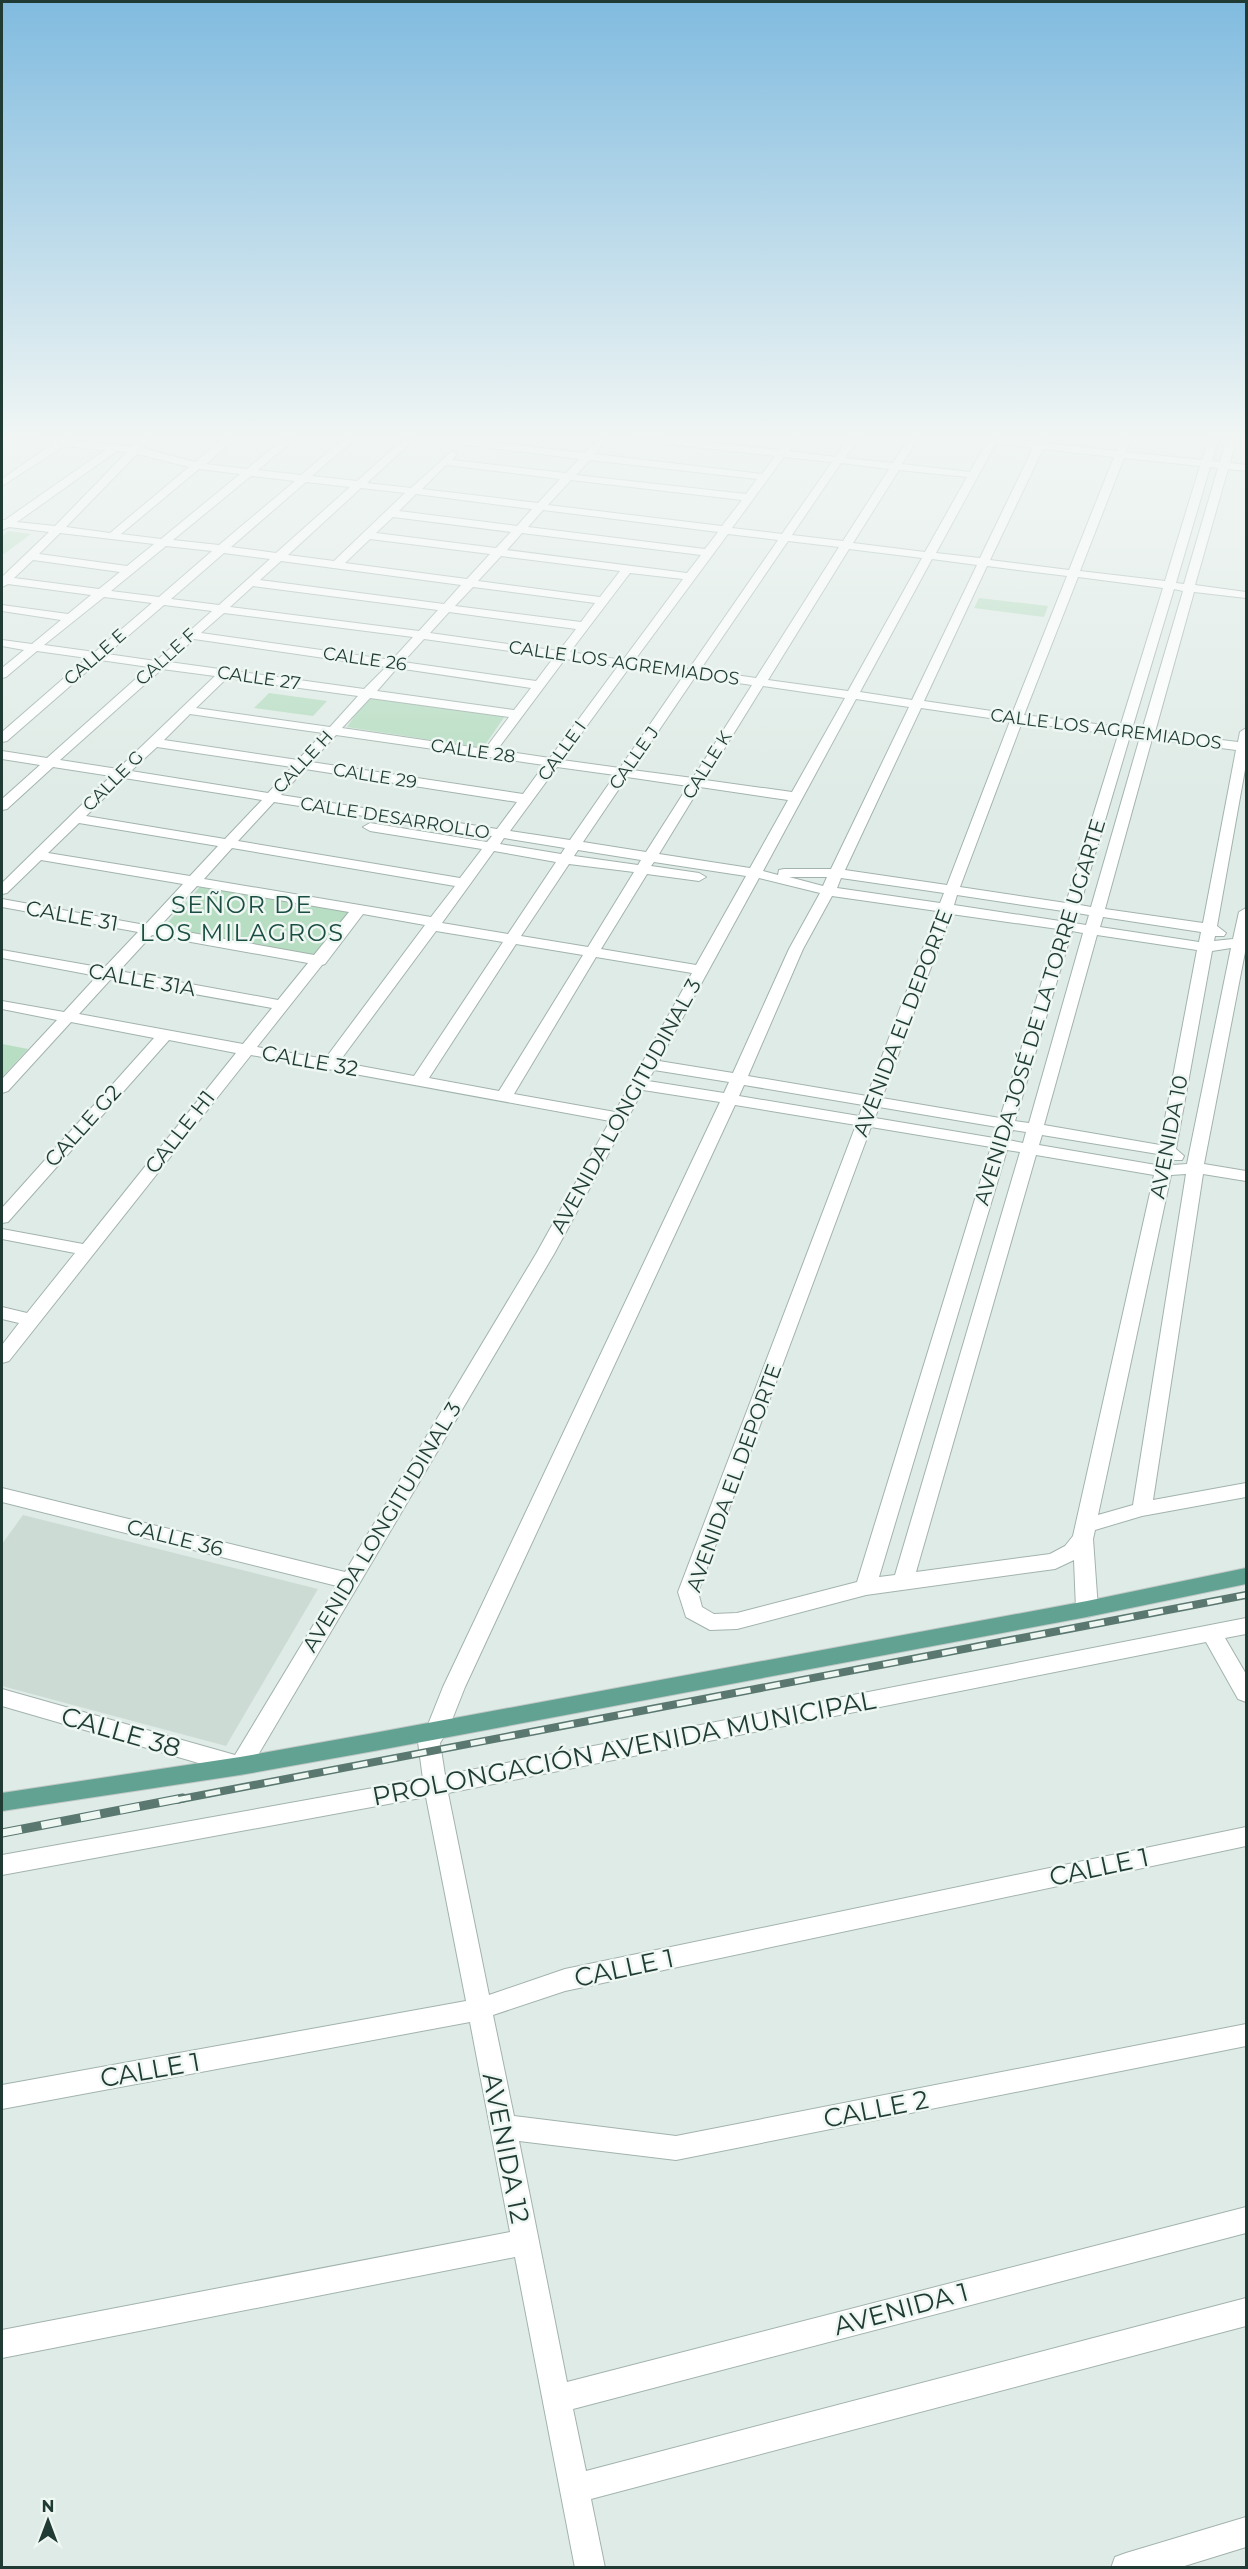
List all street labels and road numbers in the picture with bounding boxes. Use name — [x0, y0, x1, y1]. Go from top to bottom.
street label: CALLE E — [59, 624, 131, 690]
street label: CALLE F — [131, 624, 201, 690]
street label: CALLE LOS AGREMIADOS — [507, 636, 741, 690]
street label: CALLE 26 — [322, 642, 408, 676]
street label: CALLE 27 — [216, 661, 302, 695]
street label: CALLE LOS AGREMIADOS — [989, 704, 1223, 754]
street label: CALLE I — [533, 717, 591, 785]
street label: CALLE J — [604, 722, 664, 794]
street label: CALLE H — [268, 726, 338, 798]
street label: CALLE K — [678, 727, 737, 803]
street label: CALLE 28 — [429, 734, 517, 768]
street label: CALLE G — [78, 746, 148, 816]
street label: CALLE 29 — [332, 759, 418, 793]
street label: CALLE DESARROLLO — [299, 792, 491, 844]
street label: AVENIDA JOSÉ DE LA TORRE UGARTE — [969, 816, 1110, 1208]
street label: CALLE 31 — [24, 895, 120, 936]
street label: AVENIDA EL DEPORTE — [848, 906, 957, 1140]
street label: CALLE 31A — [87, 958, 199, 1001]
street label: AVENIDA LONGITUDINAL 3 — [545, 974, 706, 1237]
street label: CALLE 32 — [260, 1040, 360, 1081]
street label: AVENIDA 10 — [1144, 1073, 1193, 1201]
street label: CALLE G2 — [39, 1079, 126, 1172]
street label: CALLE H1 — [139, 1085, 220, 1178]
street label: AVENIDA EL DEPORTE — [681, 1360, 786, 1595]
street label: AVENIDA LONGITUDINAL 3 — [297, 1397, 466, 1656]
street label: CALLE 36 — [124, 1513, 226, 1562]
street label: PROLONGACIÓN AVENIDA MUNICIPAL — [370, 1683, 879, 1813]
street label: CALLE 38 — [58, 1700, 184, 1764]
street label: CALLE 1 — [1046, 1841, 1152, 1893]
street label: CALLE 1 — [571, 1942, 677, 1994]
street label: CALLE 1 — [98, 2045, 202, 2095]
street label: AVENIDA 12 — [476, 2070, 536, 2226]
street label: CALLE 2 — [821, 2083, 931, 2135]
street label: AVENIDA 1 — [830, 2276, 972, 2342]

